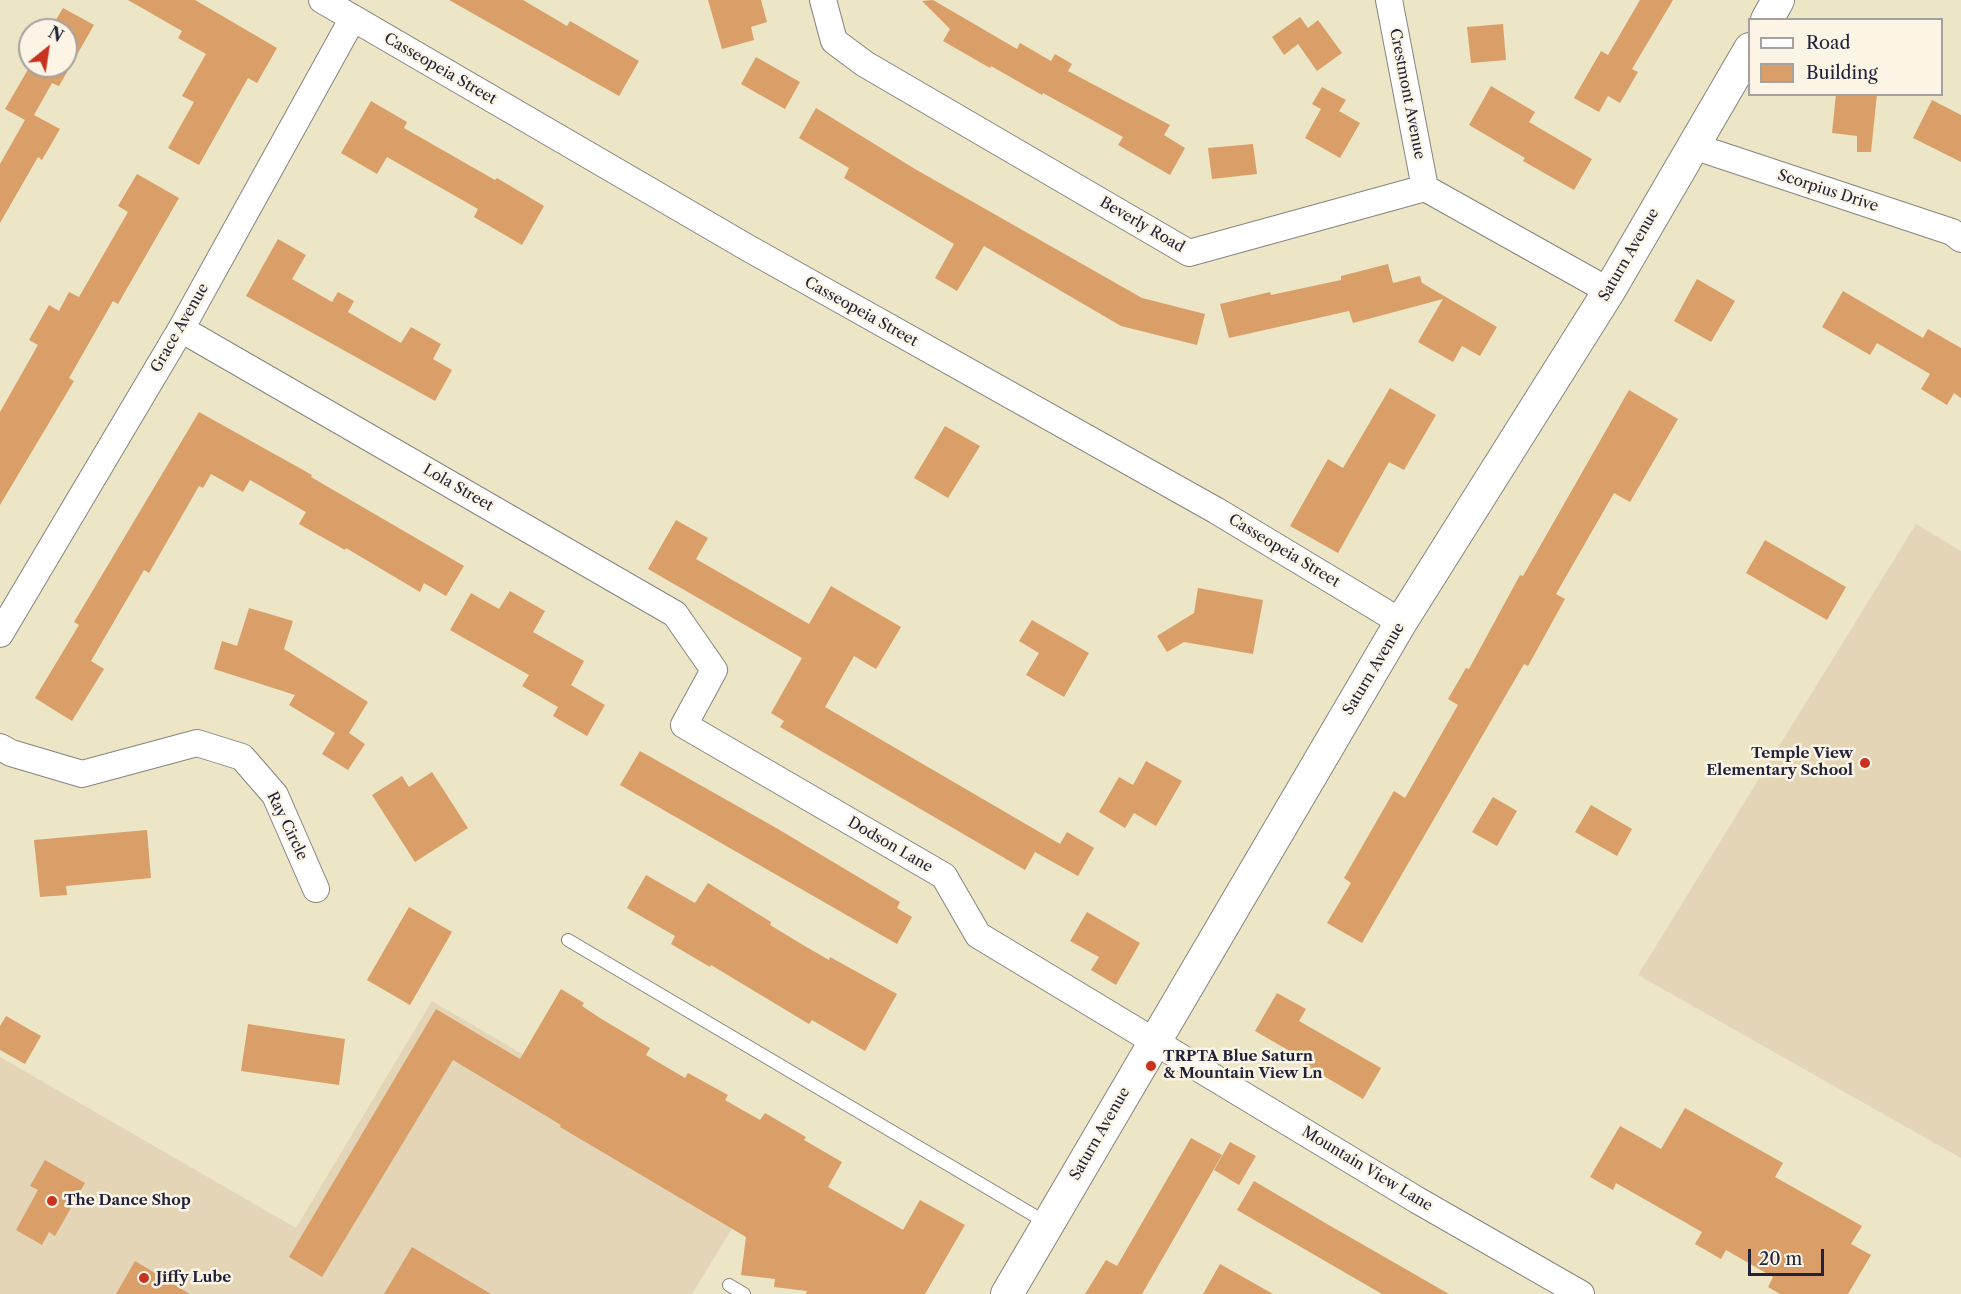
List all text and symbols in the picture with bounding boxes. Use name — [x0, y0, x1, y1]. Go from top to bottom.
north arrow — [18, 18, 78, 78]
legend — [1748, 18, 1943, 96]
text: N — [45, 22, 67, 46]
street label: Crestmont Avenue — [1385, 27, 1429, 161]
street label: Casseopeia Street — [381, 30, 499, 108]
text: Road — [1806, 32, 1851, 54]
text: Building — [1806, 62, 1878, 84]
street label: Scorpius Drive — [1775, 166, 1881, 216]
street label: Beverly Road — [1096, 194, 1188, 256]
street label: Saturn Avenue — [1595, 205, 1663, 305]
street label: Casseopeia Street — [801, 273, 921, 351]
street label: Grace Avenue — [147, 280, 213, 376]
street label: Lola Street — [420, 461, 496, 515]
street label: Casseopeia Street — [1225, 511, 1343, 591]
street label: Saturn Avenue — [1339, 620, 1409, 718]
place label: Temple View Elementary School — [1706, 745, 1853, 780]
marker: Temple View Elementary School — [1858, 756, 1872, 770]
street label: Ray Circle — [263, 789, 311, 863]
street label: Dodson Lane — [844, 813, 936, 877]
place label: TRPTA Blue Saturn & Mountain View Ln — [1163, 1048, 1323, 1083]
marker: TRPTA Blue Saturn & Mountain View Ln — [1144, 1059, 1158, 1073]
street label: Saturn Avenue — [1066, 1084, 1134, 1184]
street label: Mountain View Lane — [1298, 1123, 1436, 1215]
place label: The Dance Shop — [64, 1192, 191, 1210]
marker: The Dance Shop — [45, 1194, 59, 1208]
scale bar — [1751, 1237, 1828, 1275]
text: 20 m — [1759, 1248, 1802, 1270]
place label: Jiffy Lube — [156, 1269, 231, 1287]
marker: Jiffy Lube — [137, 1271, 151, 1285]

